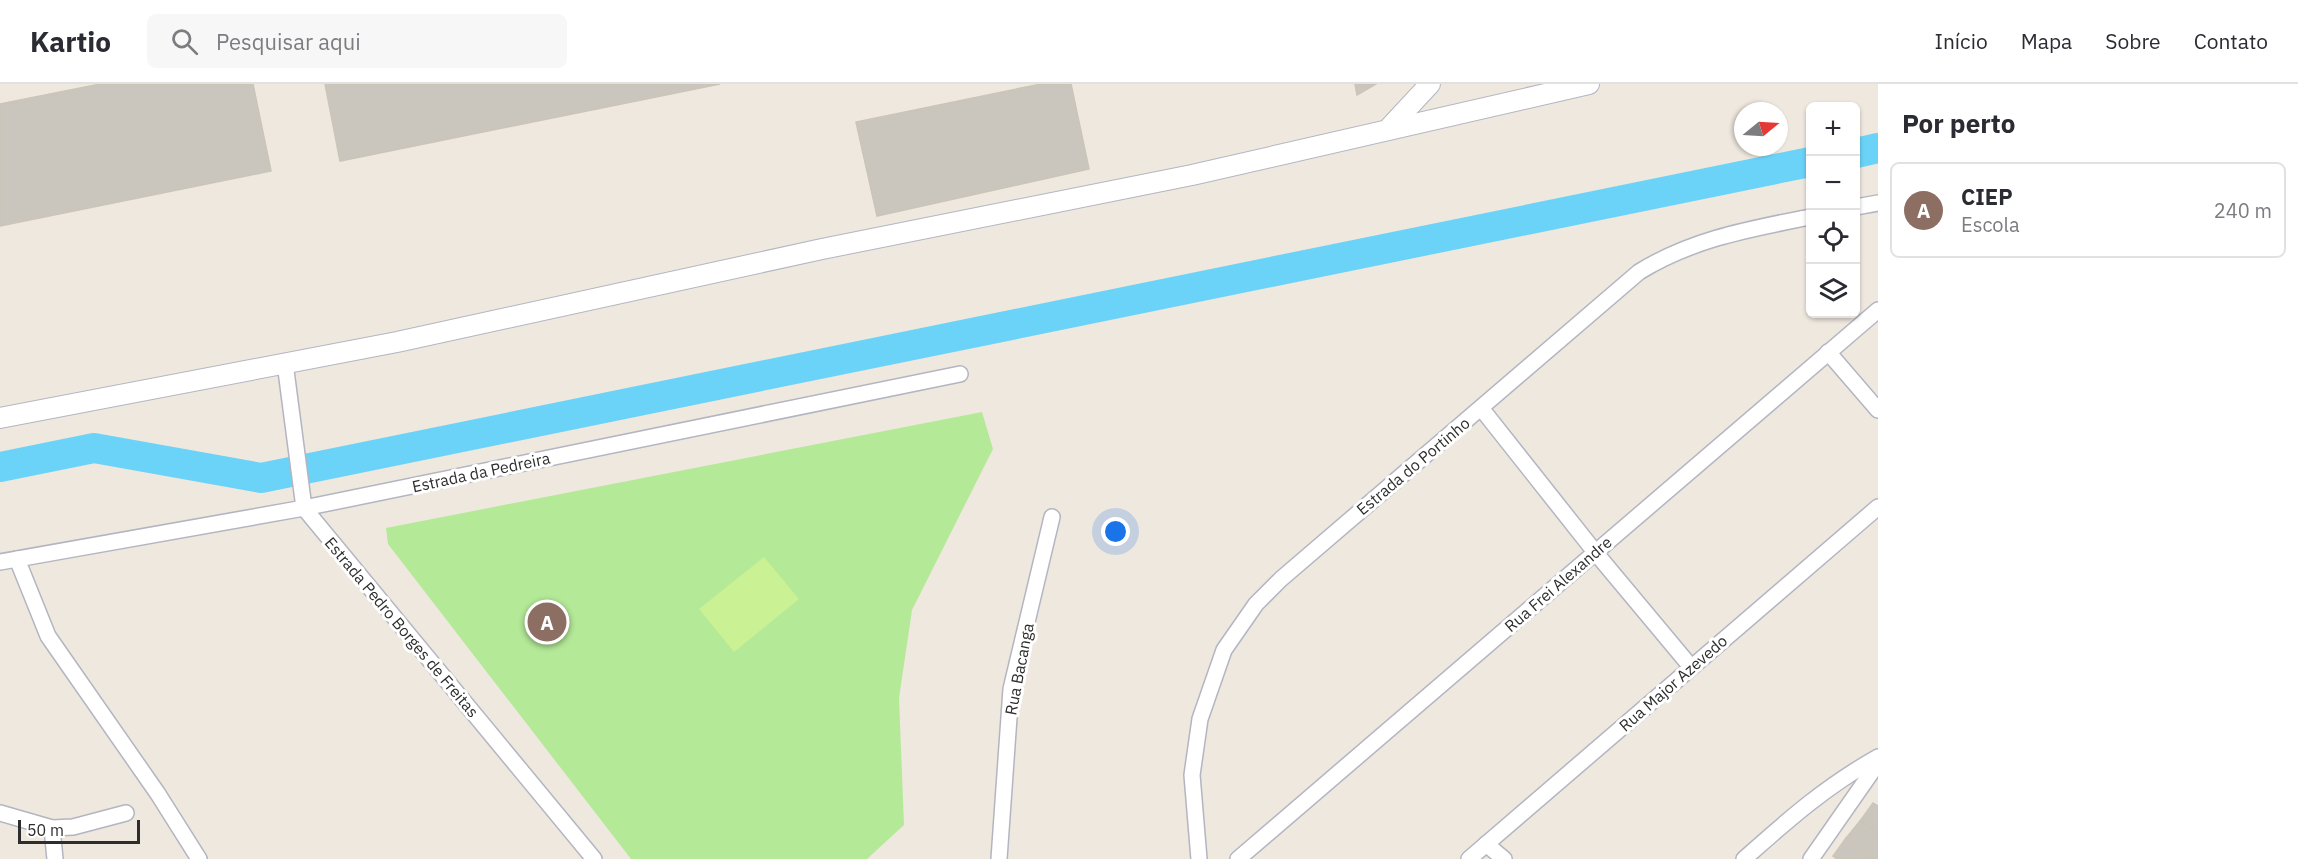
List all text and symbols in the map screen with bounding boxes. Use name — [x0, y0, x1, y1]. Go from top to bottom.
search box — [147, 14, 567, 68]
text: Kartio — [30, 23, 111, 60]
icon: search — [168, 25, 201, 58]
text: Pesquisar aqui — [216, 27, 361, 56]
text: Início — [1935, 27, 1988, 55]
text: Mapa — [2021, 27, 2072, 55]
text: Sobre — [2105, 27, 2161, 55]
text: Contato — [2194, 27, 2268, 55]
north arrow — [1734, 102, 1788, 156]
map controls — [1806, 102, 1860, 318]
button: + — [1806, 102, 1860, 156]
text: Por perto — [1902, 106, 2015, 140]
button: − — [1806, 156, 1860, 210]
text: CIEP — [1961, 182, 2013, 211]
text: A — [1917, 197, 1930, 224]
text: 240 m — [2214, 197, 2272, 224]
button: locate — [1806, 210, 1860, 264]
text: Escola — [1961, 211, 2020, 238]
button: layers — [1806, 264, 1860, 318]
street label: Estrada do Portinho — [1352, 413, 1474, 519]
street label: Estrada da Pedreira — [410, 448, 552, 496]
your location — [1101, 517, 1130, 546]
street label: Rua Frei Alexandre — [1500, 532, 1616, 636]
street label: Estrada Pedro Borges de Freitas — [321, 533, 483, 721]
pin: A — [528, 600, 566, 644]
street label: Rua Bacanga — [1000, 621, 1038, 717]
street label: Rua Major Azevedo — [1615, 631, 1731, 735]
scale bar — [18, 817, 140, 844]
text: 50 m — [27, 820, 64, 840]

